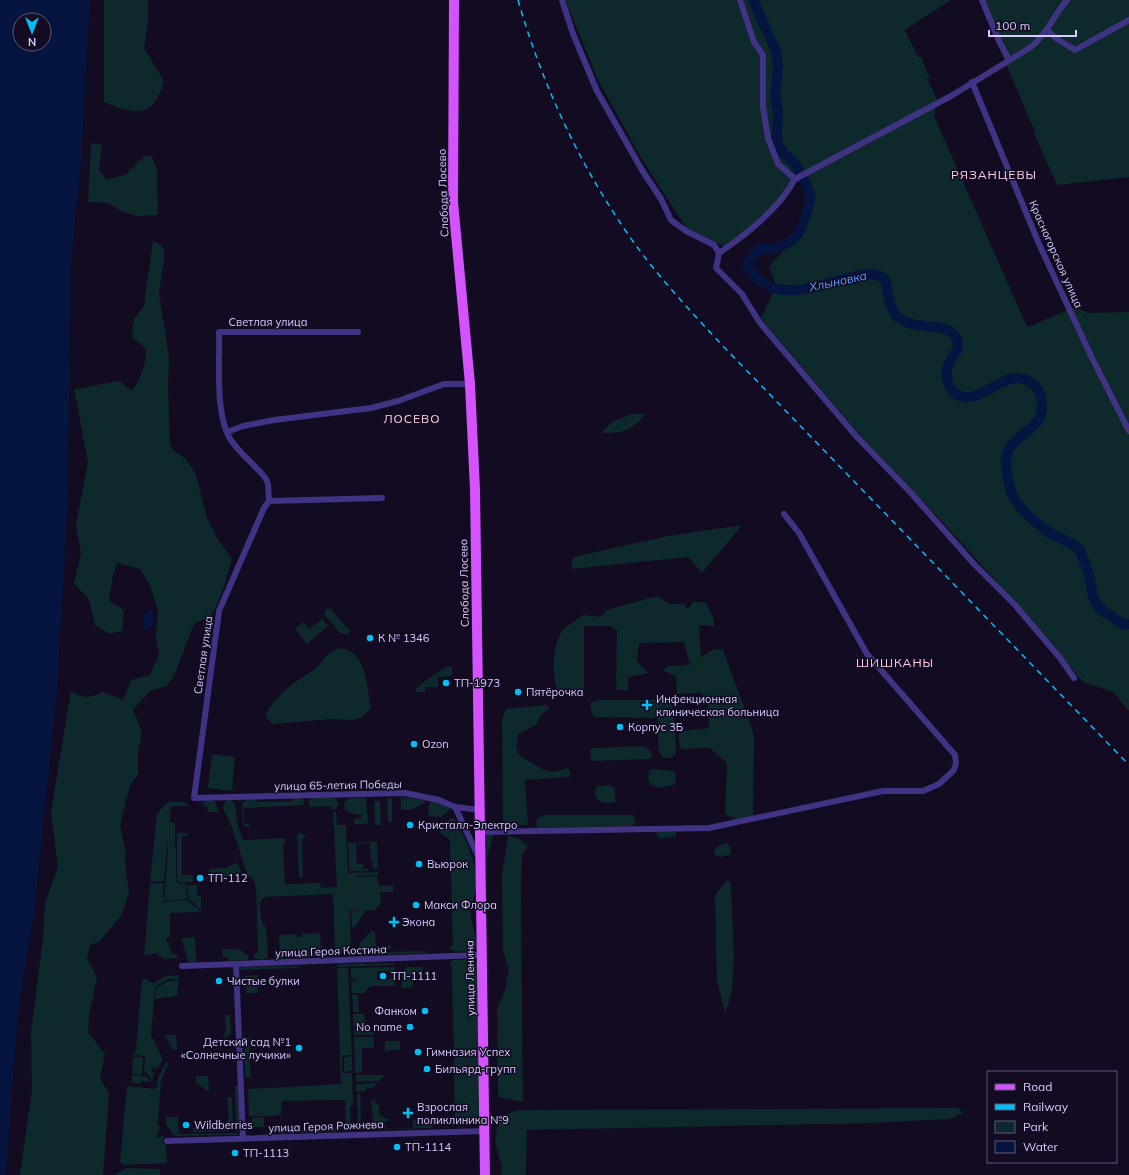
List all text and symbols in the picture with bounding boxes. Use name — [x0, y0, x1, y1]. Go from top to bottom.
north arrow — [12, 12, 52, 52]
scale bar — [989, 12, 1076, 38]
text: 100 m — [995, 18, 1030, 33]
text: N — [28, 35, 36, 49]
street label: Слобода Лосево — [434, 149, 452, 237]
district label: РЯЗАНЦЕВЫ — [951, 167, 1037, 182]
street label: Красногорская улица — [1026, 198, 1086, 310]
water label: Хлыновка — [807, 268, 868, 295]
street label: Светлая улица — [229, 315, 307, 329]
district label: ЛОСЕВО — [383, 411, 441, 426]
street label: Слобода Лосево — [456, 539, 472, 627]
street label: Светлая улица — [191, 615, 215, 695]
place label: К № 1346 — [378, 631, 430, 645]
marker: К № 1346 — [365, 633, 375, 643]
district label: ШИШКАНЫ — [856, 655, 934, 670]
place label: ТП-1973 — [454, 676, 500, 690]
marker: ТП-1973 — [441, 678, 451, 688]
place label: Пятёрочка — [526, 685, 583, 699]
marker: Пятёрочка — [513, 687, 523, 697]
place label: Инфекционная клиническая больница — [656, 692, 779, 719]
marker: Инфекционная клиническая больница — [641, 699, 653, 711]
place label: Корпус 3Б — [628, 720, 683, 734]
marker: Корпус 3Б — [615, 722, 625, 732]
place label: Ozon — [422, 737, 449, 751]
marker: Ozon — [409, 739, 419, 749]
street label: улица 65-летия Победы — [274, 777, 402, 793]
place label: Кристалл-Электро — [418, 818, 517, 832]
marker: Кристалл-Электро — [405, 820, 415, 830]
place label: Вьюрок — [427, 857, 468, 871]
marker: Вьюрок — [414, 859, 424, 869]
place label: ТП-112 — [208, 871, 248, 885]
marker: ТП-112 — [195, 873, 205, 883]
place label: Макси Флора — [424, 898, 497, 912]
marker: Макси Флора — [411, 900, 421, 910]
place label: Экона — [402, 915, 435, 929]
marker: Экона — [389, 917, 399, 927]
street label: улица Ленина — [462, 940, 478, 1016]
street label: улица Героя Костина — [275, 942, 387, 960]
place label: ТП-1111 — [391, 969, 437, 983]
marker: ТП-1111 — [378, 971, 388, 981]
place label: Чистые булки — [227, 974, 300, 988]
marker: Чистые булки — [214, 976, 224, 986]
place label: Фанком — [374, 1004, 417, 1018]
marker: Фанком — [420, 1006, 430, 1016]
place label: No name — [356, 1020, 402, 1034]
marker: No name — [405, 1022, 415, 1032]
place label: Детский сад №1 «Солнечные лучики» — [181, 1035, 291, 1062]
marker: Детский сад №1 «Солнечные лучики» — [294, 1043, 304, 1053]
place label: Гимназия Успех — [426, 1045, 510, 1059]
marker: Гимназия Успех — [413, 1047, 423, 1057]
place label: Бильярд-групп — [435, 1062, 516, 1076]
marker: Бильярд-групп — [422, 1064, 432, 1074]
legend — [987, 1071, 1117, 1163]
text: Road — [1023, 1079, 1052, 1094]
text: Railway — [1023, 1099, 1069, 1114]
place label: Взрослая поликлиника №9 — [417, 1100, 509, 1127]
marker: Взрослая поликлиника №9 — [402, 1107, 414, 1119]
street label: улица Героя Рожнева — [268, 1117, 384, 1135]
place label: Wildberries — [194, 1118, 253, 1132]
text: Park — [1023, 1119, 1049, 1134]
marker: Wildberries — [181, 1120, 191, 1130]
text: Water — [1023, 1139, 1059, 1154]
place label: ТП-1114 — [405, 1140, 452, 1154]
marker: ТП-1114 — [392, 1142, 402, 1152]
place label: ТП-1113 — [243, 1146, 289, 1160]
marker: ТП-1113 — [230, 1148, 240, 1158]

